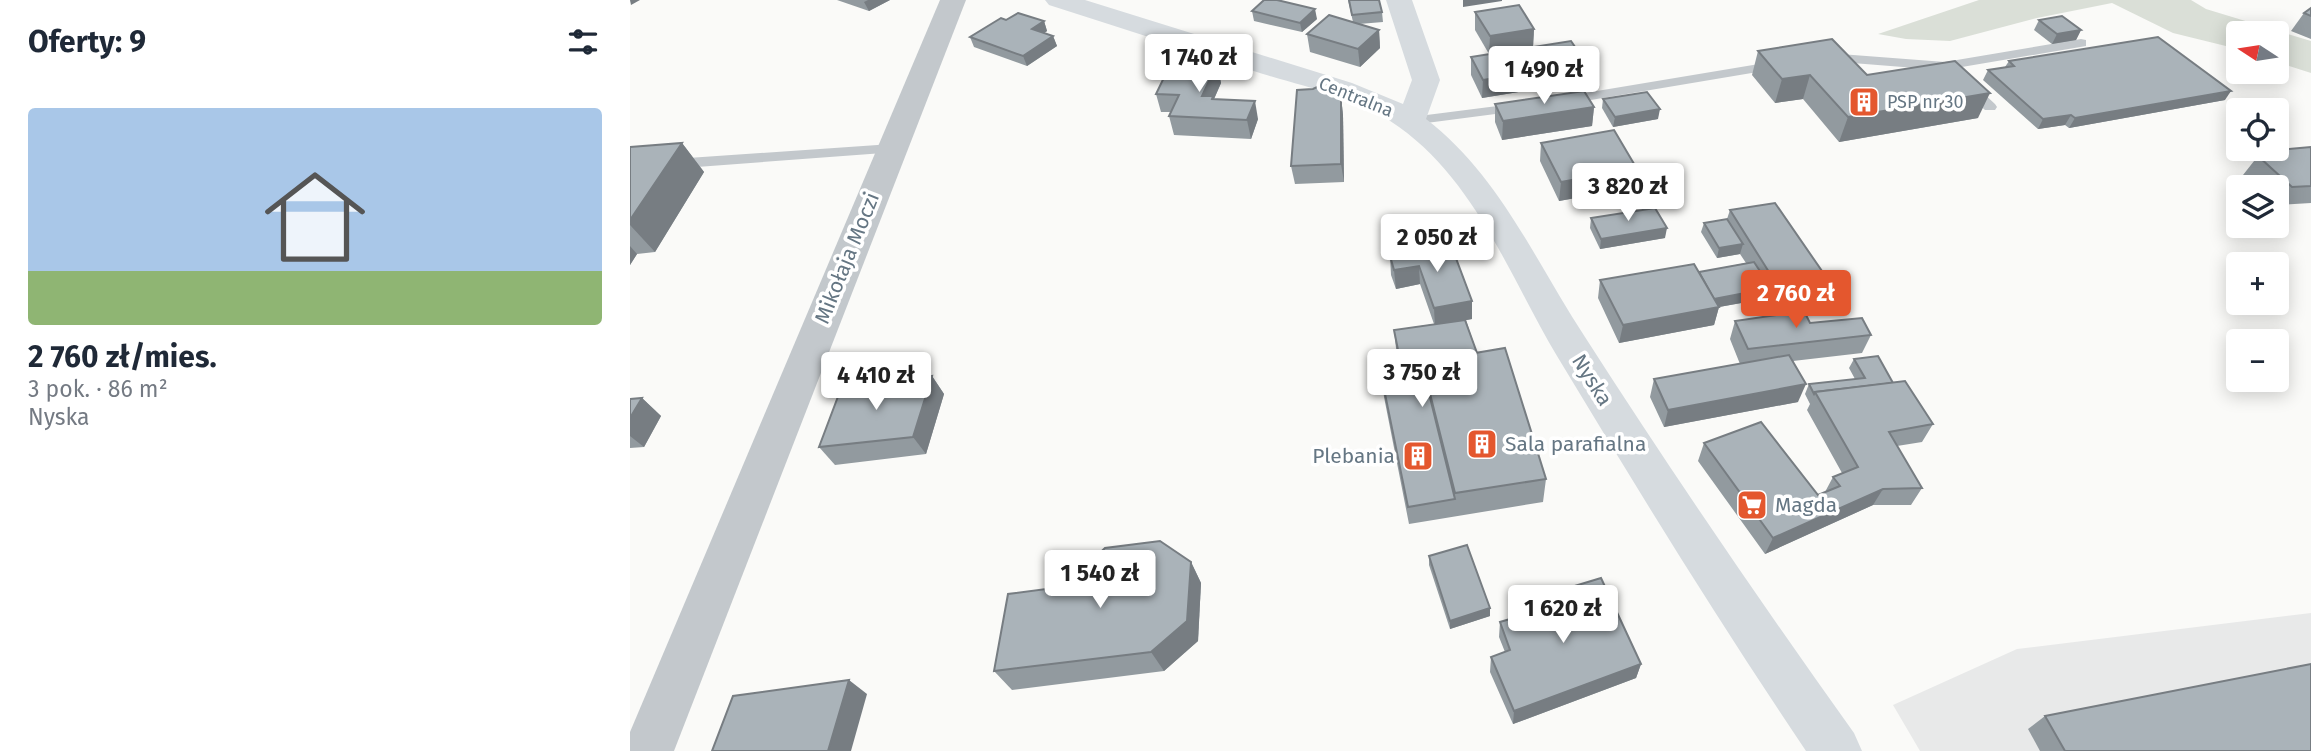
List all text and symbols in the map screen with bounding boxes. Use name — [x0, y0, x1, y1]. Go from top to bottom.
north arrow — [2226, 21, 2289, 84]
map controls — [2226, 21, 2289, 392]
icon: filters — [564, 23, 602, 61]
text: Oferty: 9 — [28, 24, 146, 60]
pin: 1 740 zł — [1127, 34, 1271, 94]
text: 1 740 zł — [1161, 43, 1237, 71]
pin: 1 490 zł — [1472, 46, 1616, 106]
text: 1 490 zł — [1505, 55, 1583, 83]
street label: Centralna — [1316, 72, 1396, 122]
building icon: PSP nr 30 — [1847, 85, 1881, 119]
place label: PSP nr 30 — [1887, 91, 1963, 113]
button: locate — [2226, 98, 2289, 161]
icon: home — [252, 154, 378, 280]
pin: 3 820 zł — [1556, 164, 1700, 223]
text: 3 820 zł — [1588, 172, 1668, 200]
button: layers — [2226, 175, 2289, 238]
street label: Mikołaja Moczi — [809, 189, 885, 327]
pin: 2 050 zł — [1365, 215, 1509, 274]
text: 2 050 zł — [1397, 223, 1477, 251]
button: + — [2226, 252, 2289, 315]
pin: 2 760 zł — [1724, 270, 1868, 330]
text: 2 760 zł — [1757, 279, 1835, 307]
button: − — [2226, 329, 2289, 392]
text: 2 760 zł/mies. — [28, 339, 217, 375]
street label: Nyska — [1566, 349, 1618, 411]
pin: 3 750 zł — [1350, 350, 1494, 409]
pin: 4 410 zł — [804, 352, 948, 412]
text: 3 750 zł — [1383, 358, 1461, 386]
text: 4 410 zł — [837, 361, 915, 389]
text: 3 pok. · 86 m² — [28, 375, 168, 403]
text: Nyska — [28, 403, 90, 431]
building icon: Sala parafialna — [1465, 427, 1499, 461]
place label: Sala parafialna — [1505, 431, 1646, 457]
building icon: Plebania — [1401, 439, 1435, 473]
place label: Plebania — [1312, 443, 1395, 469]
supermarket icon: Magda — [1735, 488, 1769, 522]
place label: Magda — [1775, 492, 1837, 518]
pin: 1 540 zł — [1028, 550, 1172, 610]
text: 1 540 zł — [1061, 559, 1139, 587]
pin: 1 620 zł — [1491, 586, 1635, 645]
text: 1 620 zł — [1524, 594, 1602, 622]

